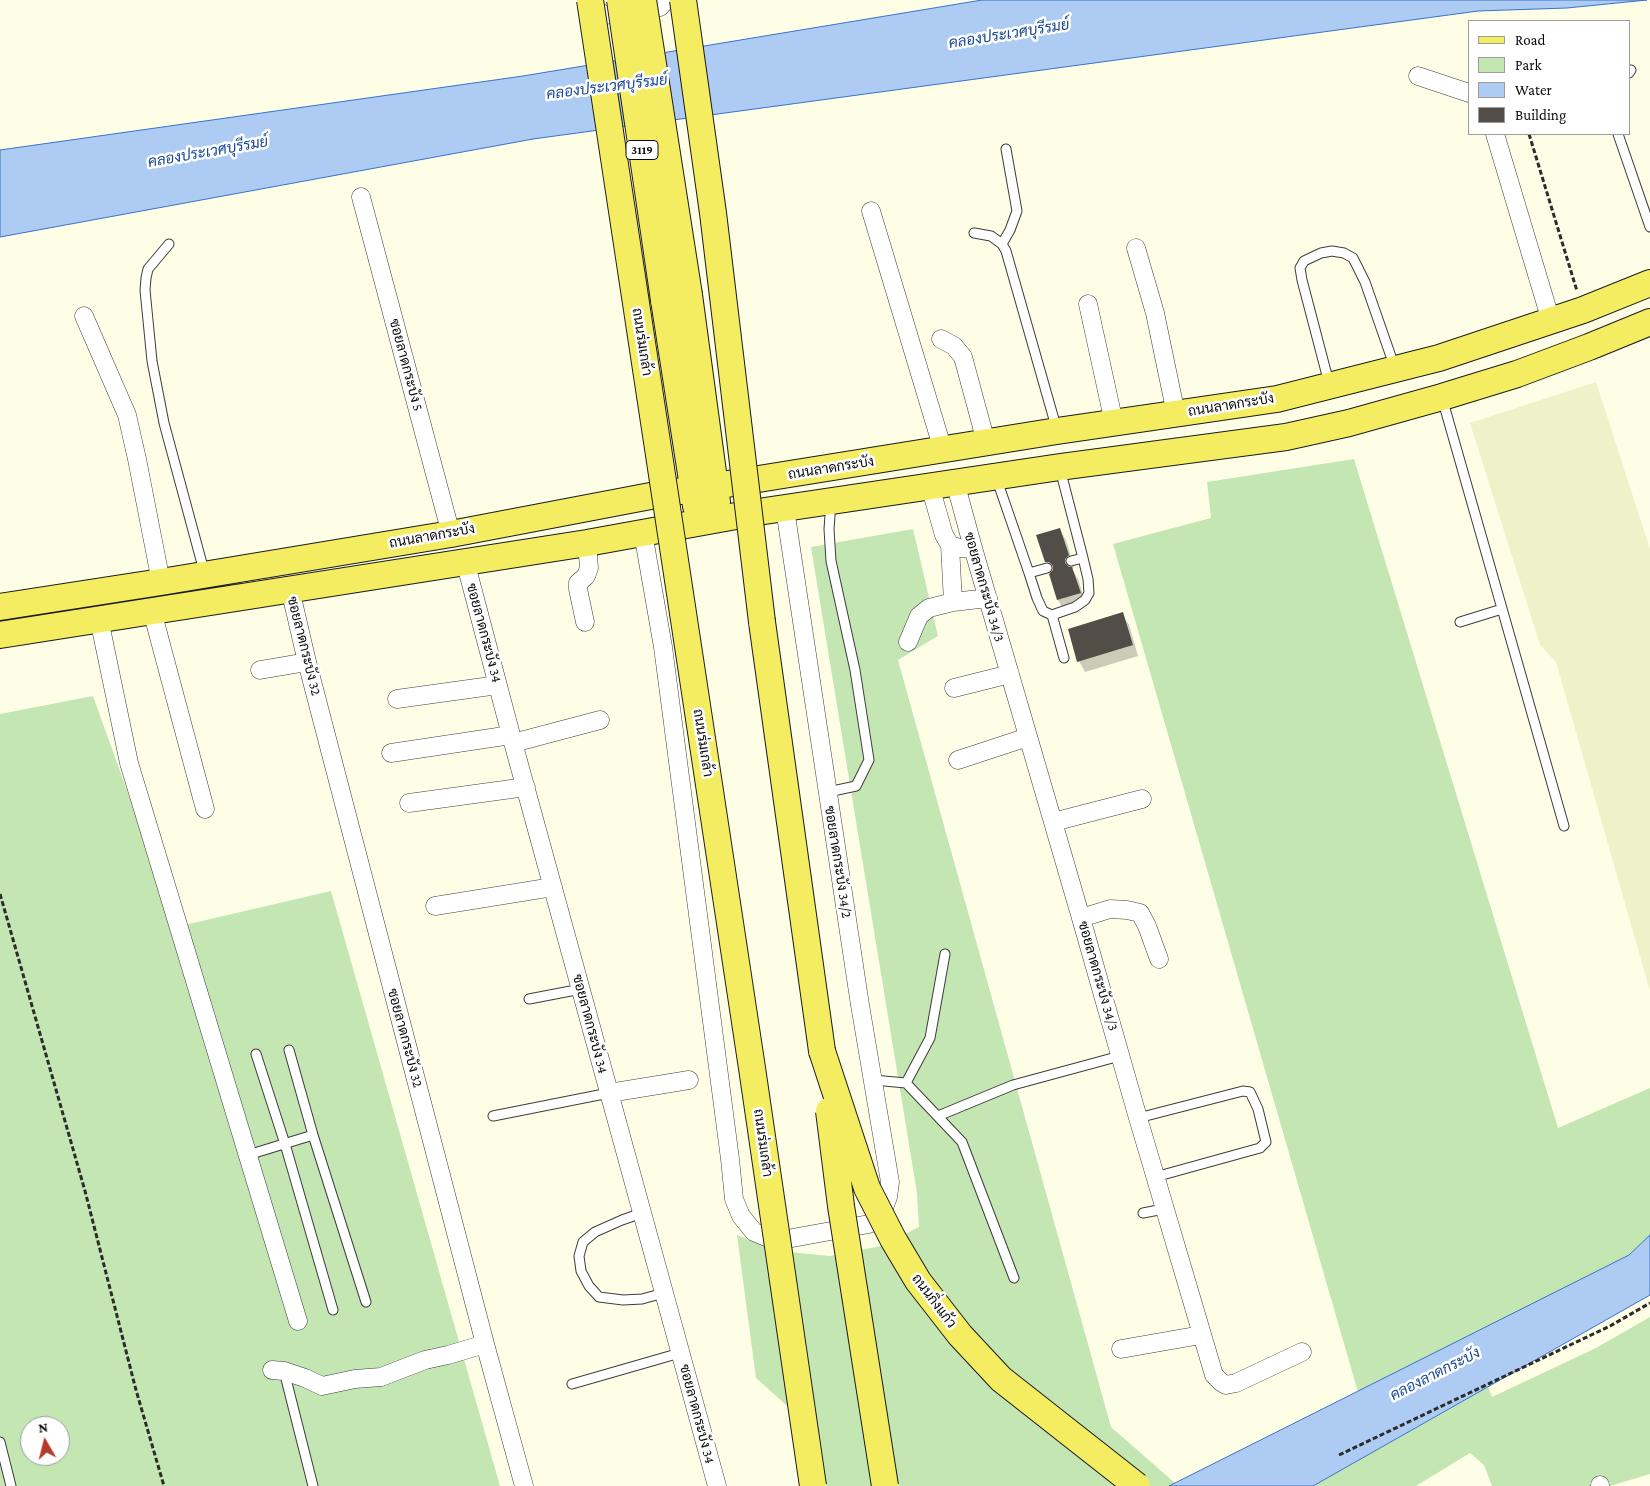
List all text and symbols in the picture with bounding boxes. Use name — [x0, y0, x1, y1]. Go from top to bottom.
water label: คลองประเวศบุรีรมย์ — [947, 16, 1071, 52]
legend — [1468, 20, 1630, 135]
text: Road — [1515, 32, 1545, 48]
text: Park — [1515, 57, 1542, 73]
water label: คลองประเวศบุรีรมย์ — [545, 71, 669, 103]
text: Water — [1515, 82, 1552, 98]
text: Building — [1515, 107, 1566, 123]
water label: คลองประเวศบุรีรมย์ — [146, 133, 270, 171]
road number: 3119 — [626, 140, 658, 160]
street label: ถนนร่มเกล้า — [628, 307, 656, 377]
street label: ซอยลาดกระบัง 5 — [386, 317, 426, 413]
street label: ถนนลาดกระบัง — [1187, 390, 1275, 420]
street label: ถนนลาดกระบัง — [787, 453, 875, 483]
street label: ถนนลาดกระบัง — [388, 520, 476, 552]
street label: ซอยลาดกระบัง 34/3 — [960, 530, 1008, 644]
street label: ซอยลาดกระบัง 34 — [463, 581, 505, 685]
street label: ซอยลาดกระบัง 32 — [284, 595, 324, 697]
street label: ถนนร่มเกล้า — [689, 708, 717, 778]
street label: ซอยลาดกระบัง 34/2 — [821, 805, 855, 919]
street label: ซอยลาดกระบัง 34/3 — [1074, 919, 1122, 1033]
street label: ซอยลาดกระบัง 34 — [569, 972, 611, 1076]
street label: ซอยลาดกระบัง 32 — [384, 987, 426, 1089]
street label: ถนนร่มเกล้า — [750, 1108, 776, 1178]
street label: ถนนกิ่งแก้ว — [908, 1270, 960, 1332]
water label: คลองลาดกระบัง — [1387, 1344, 1483, 1404]
street label: ซอยลาดกระบัง 34 — [676, 1362, 718, 1466]
north arrow — [20, 1416, 70, 1466]
text: N — [37, 1419, 49, 1436]

